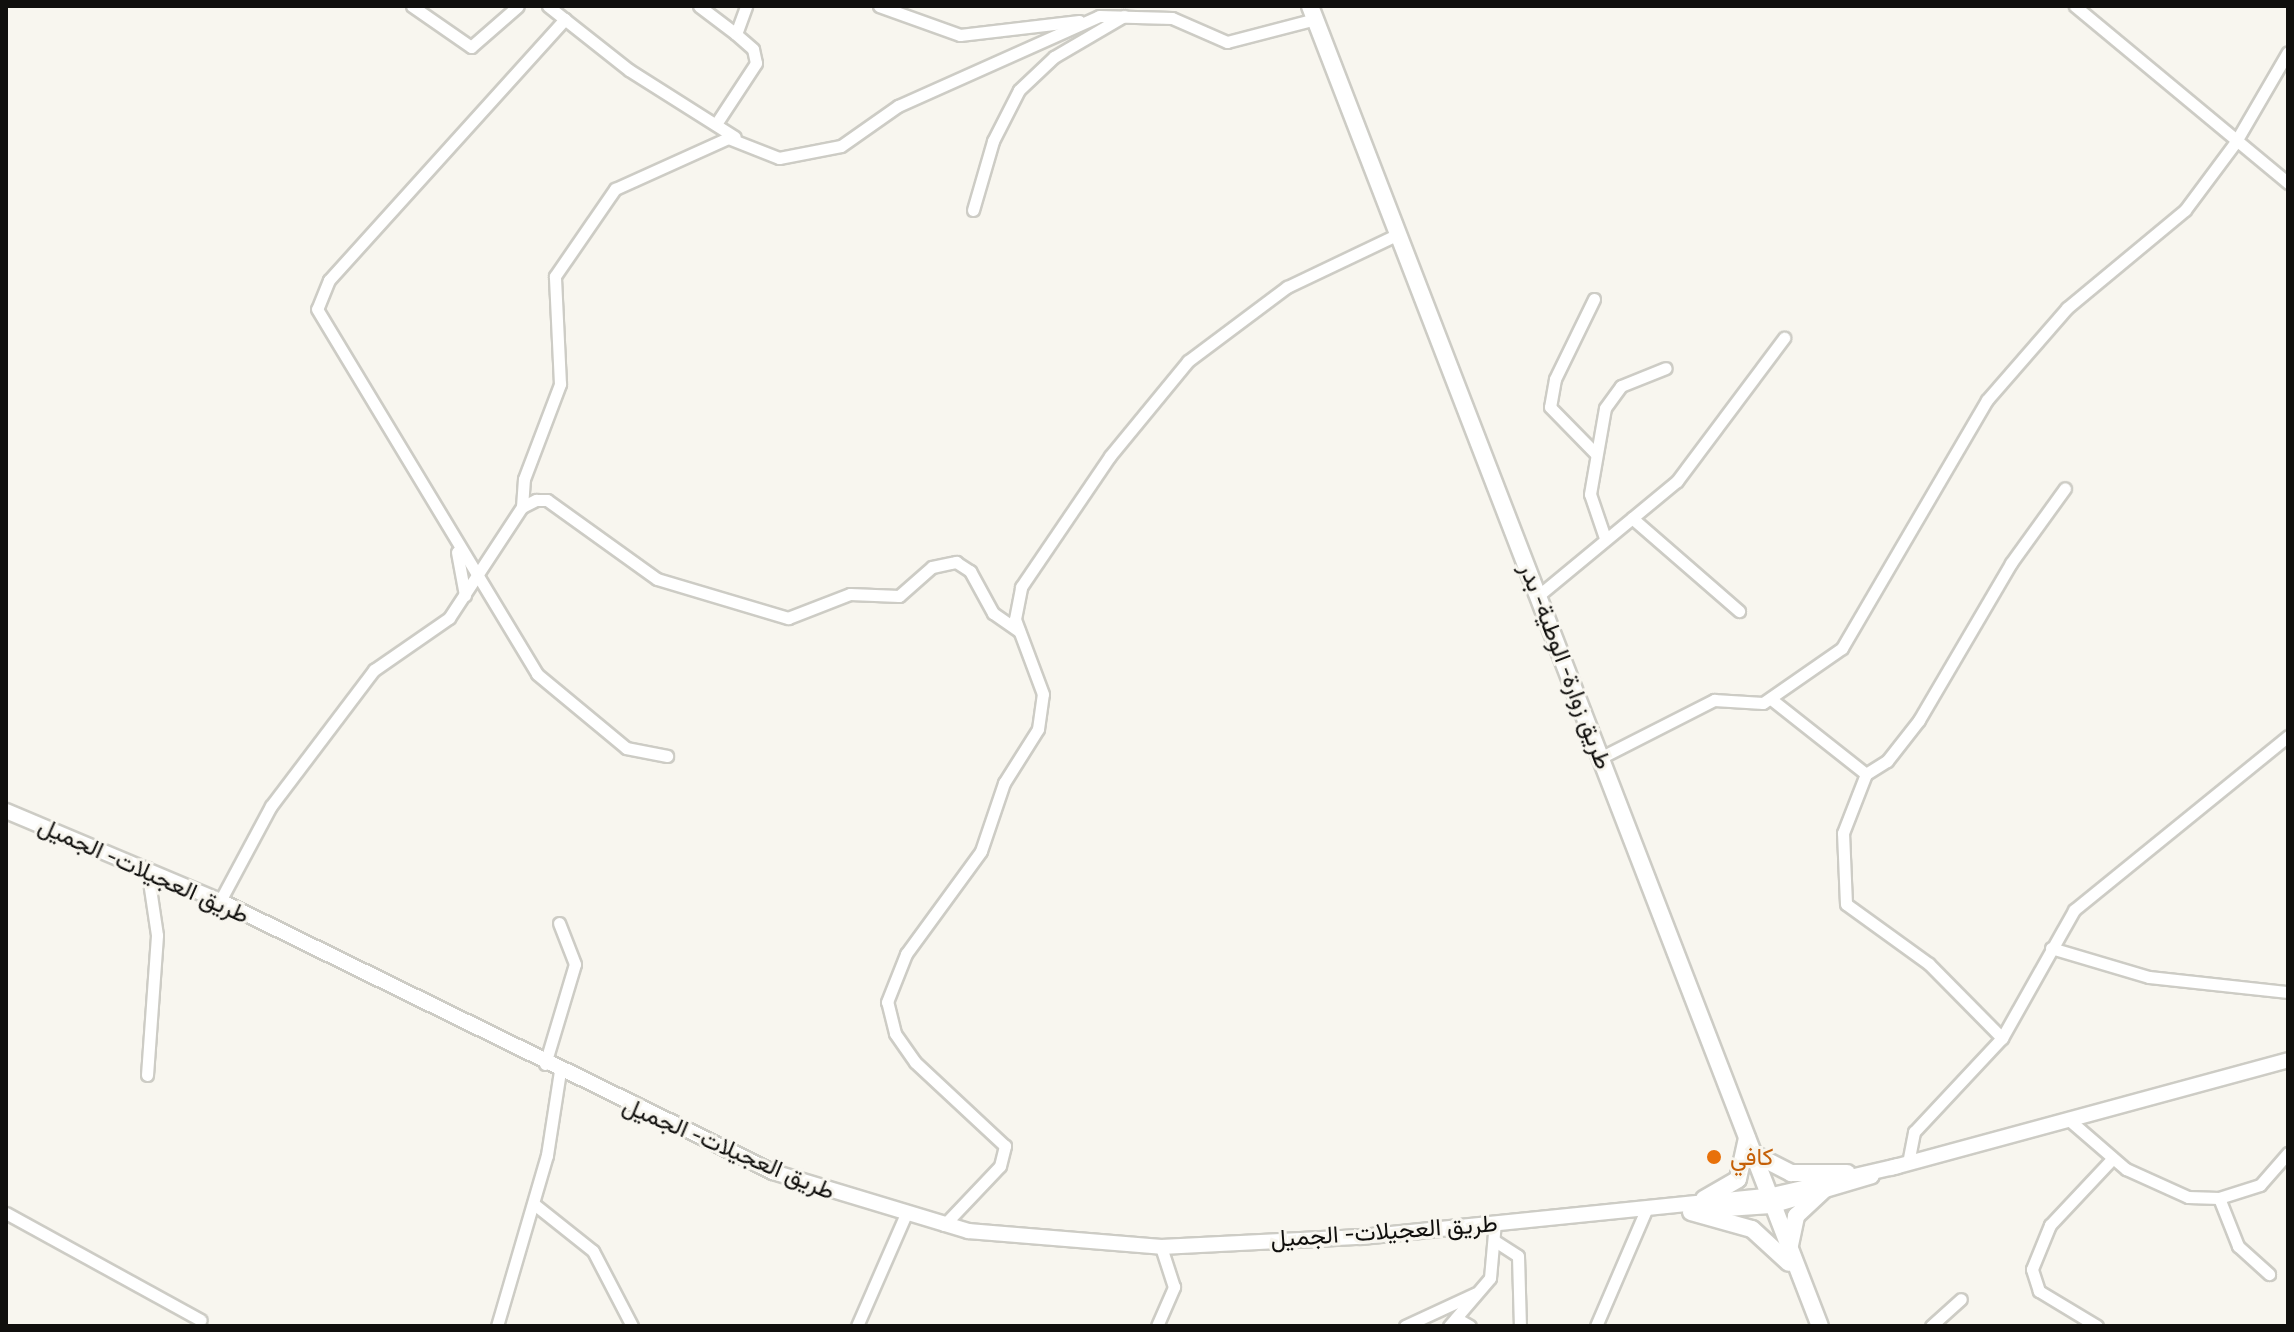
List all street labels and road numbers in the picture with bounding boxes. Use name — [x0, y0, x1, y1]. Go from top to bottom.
street label: طريق زوارة- الوطية- بدر — [1513, 559, 1619, 773]
street label: طريق العجيلات- الجميل — [34, 811, 254, 929]
street label: طريق العجيلات- الجميل — [619, 1090, 839, 1206]
street label: طريق العجيلات- الجميل — [1269, 1209, 1499, 1253]

